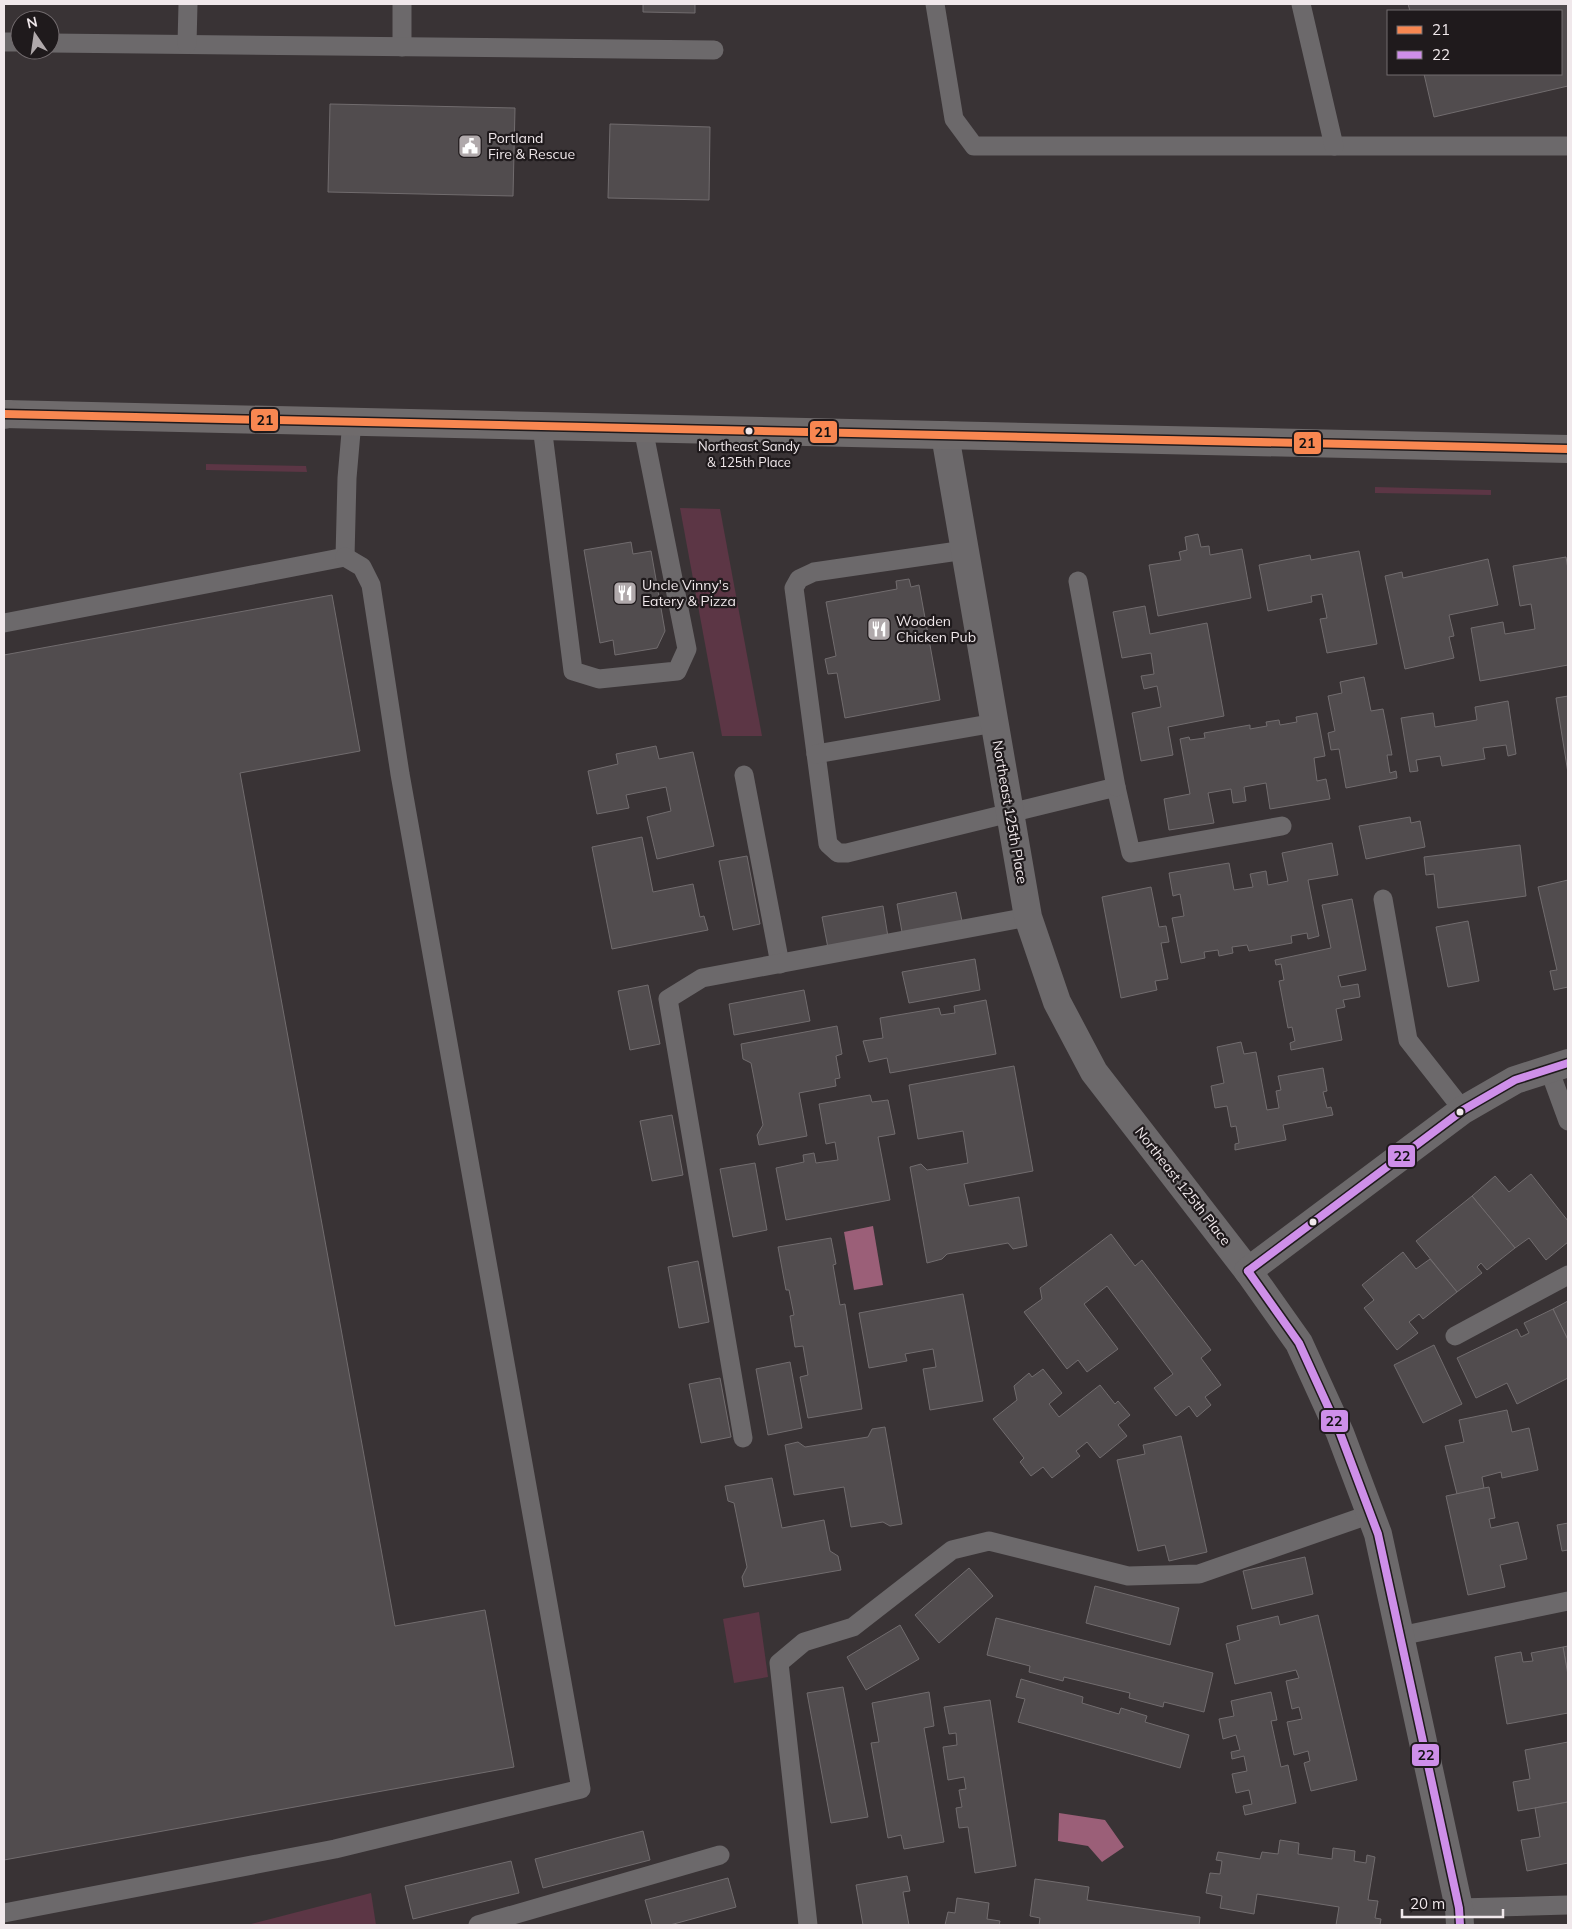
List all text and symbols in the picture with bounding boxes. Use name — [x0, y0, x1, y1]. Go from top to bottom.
north arrow — [10, 10, 60, 60]
legend — [1387, 10, 1562, 75]
text: N — [25, 12, 39, 32]
text: 21 — [1432, 20, 1450, 39]
text: 22 — [1432, 45, 1450, 64]
place label: Portland Fire & Rescue — [488, 129, 575, 163]
public building icon: Portland Fire & Rescue — [457, 133, 483, 159]
line badge: 21 — [250, 408, 279, 432]
text: 21 — [257, 411, 273, 429]
line badge: 21 — [809, 420, 838, 444]
text: 21 — [815, 423, 831, 441]
marker: Northeast Sandy & 125th Place — [744, 426, 754, 436]
line badge: 21 — [1293, 431, 1322, 455]
text: 21 — [1299, 434, 1315, 452]
place label: Northeast Sandy & 125th Place — [698, 438, 800, 470]
place label: Uncle Vinny's Eatery & Pizza — [642, 576, 736, 610]
restaurant icon: Uncle Vinny's Eatery & Pizza — [612, 580, 638, 606]
place label: Wooden Chicken Pub — [896, 612, 976, 646]
restaurant icon: Wooden Chicken Pub — [866, 616, 892, 642]
street label: Northeast 125th Place — [988, 739, 1032, 885]
unlabelled marker — [1455, 1107, 1465, 1117]
street label: Northeast 125th Place — [1131, 1123, 1235, 1249]
line badge: 22 — [1387, 1144, 1416, 1168]
text: 22 — [1394, 1147, 1410, 1165]
unlabelled marker — [1308, 1217, 1318, 1227]
line badge: 22 — [1320, 1409, 1349, 1433]
text: 22 — [1326, 1412, 1342, 1430]
line badge: 22 — [1411, 1743, 1440, 1767]
text: 22 — [1418, 1746, 1434, 1764]
scale bar — [1402, 1886, 1503, 1918]
text: 20 m — [1410, 1894, 1445, 1913]

